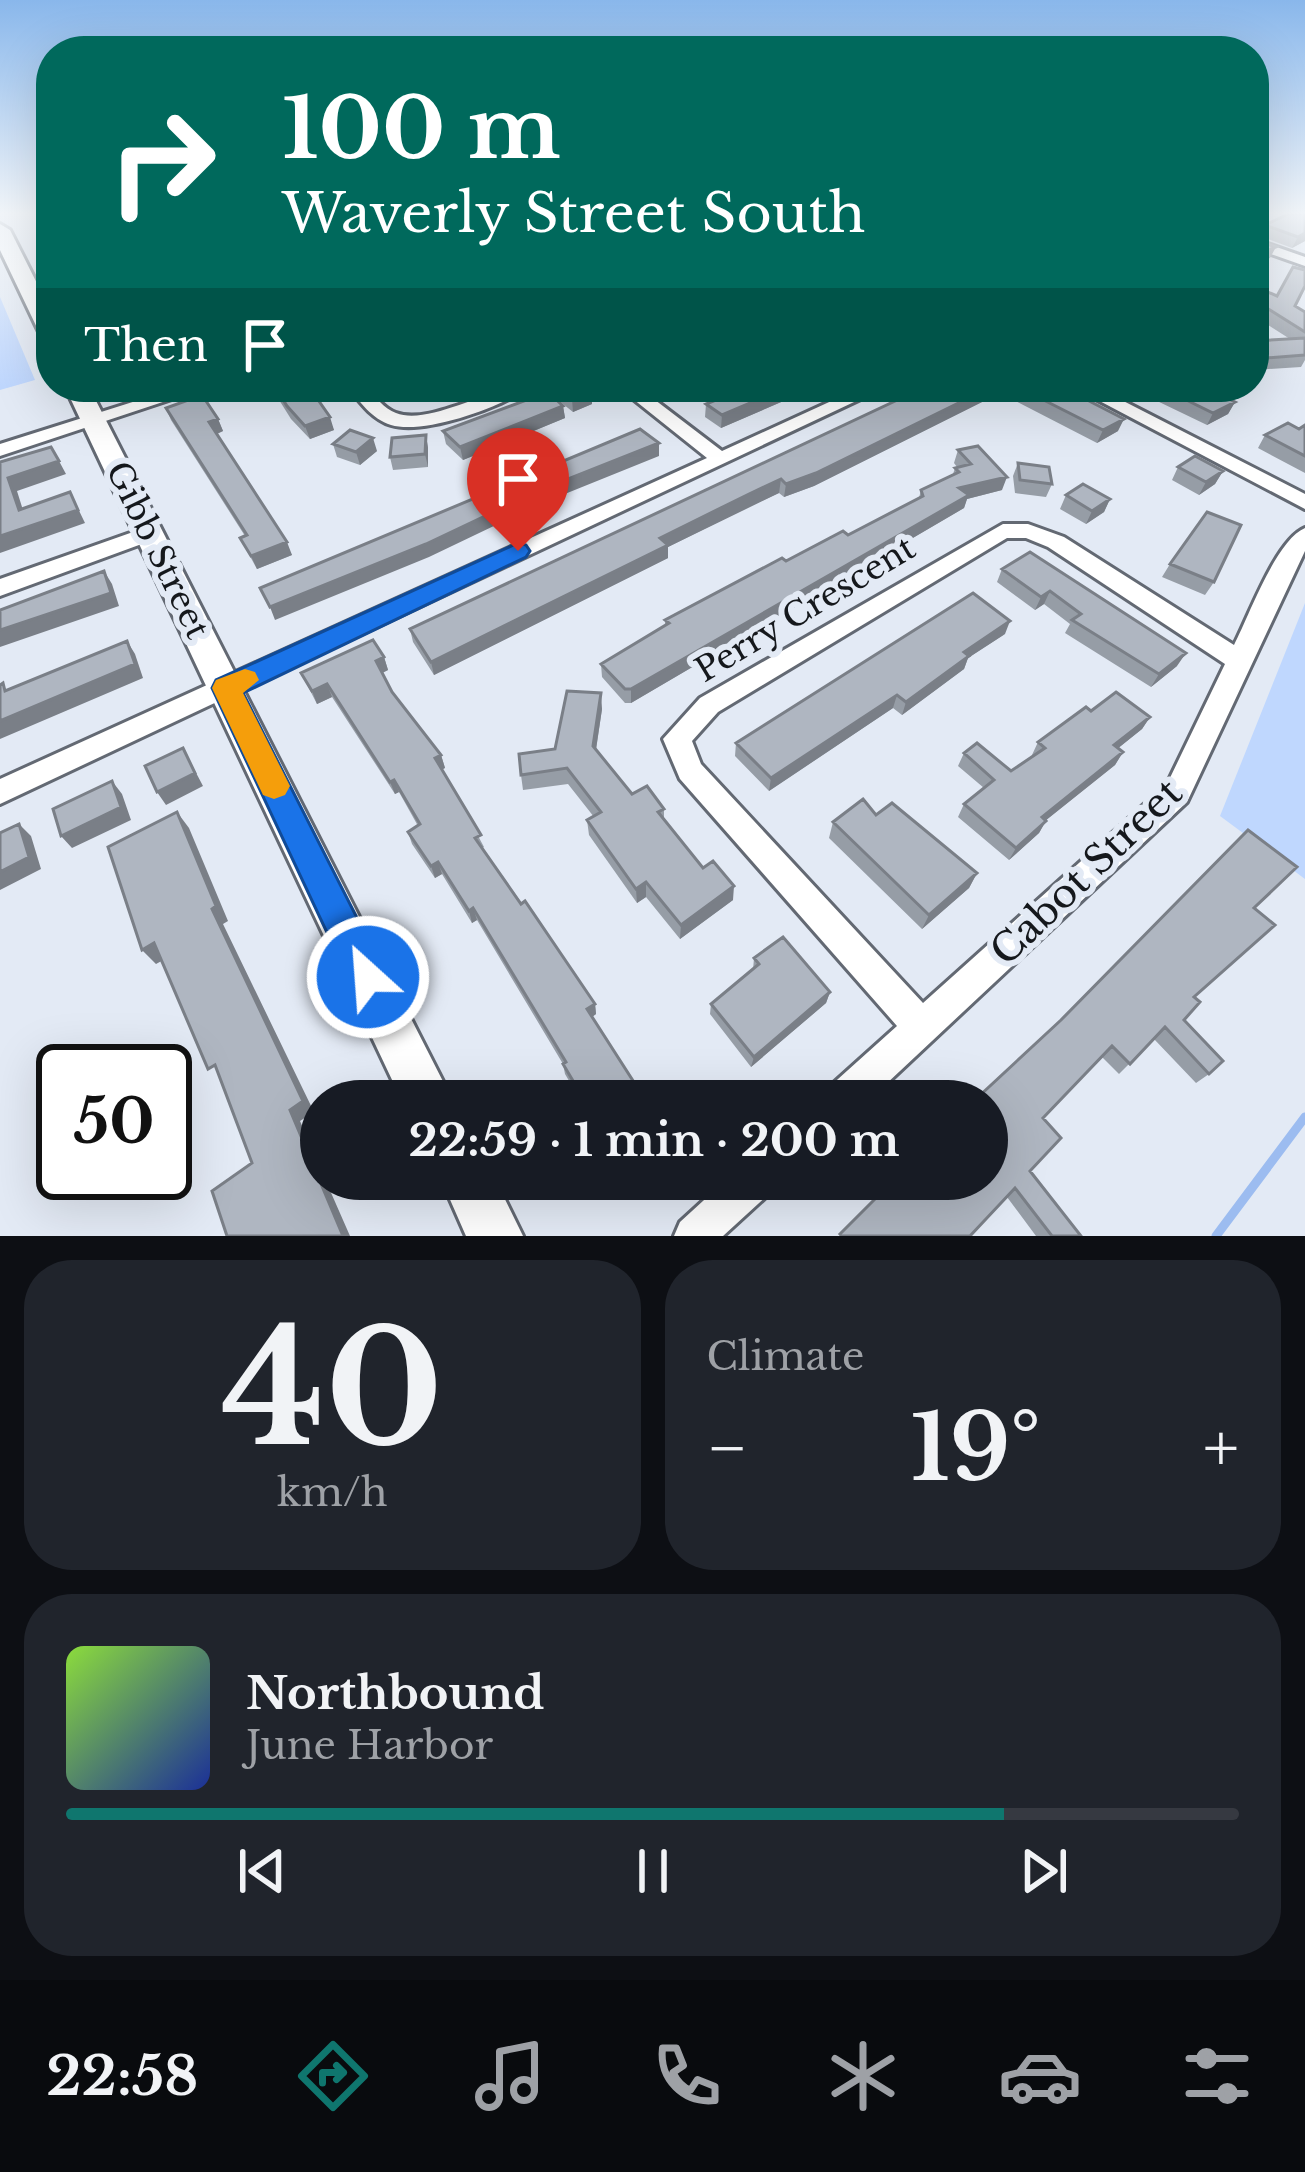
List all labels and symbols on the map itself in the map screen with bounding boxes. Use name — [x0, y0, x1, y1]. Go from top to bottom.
pin — [467, 428, 569, 551]
street label: Gibb Street — [98, 455, 219, 646]
street label: Perry Crescent — [688, 527, 923, 691]
street label: Cabot Street — [980, 768, 1192, 975]
position arrow — [305, 914, 431, 1040]
speed limit sign: 50 — [36, 1044, 192, 1200]

